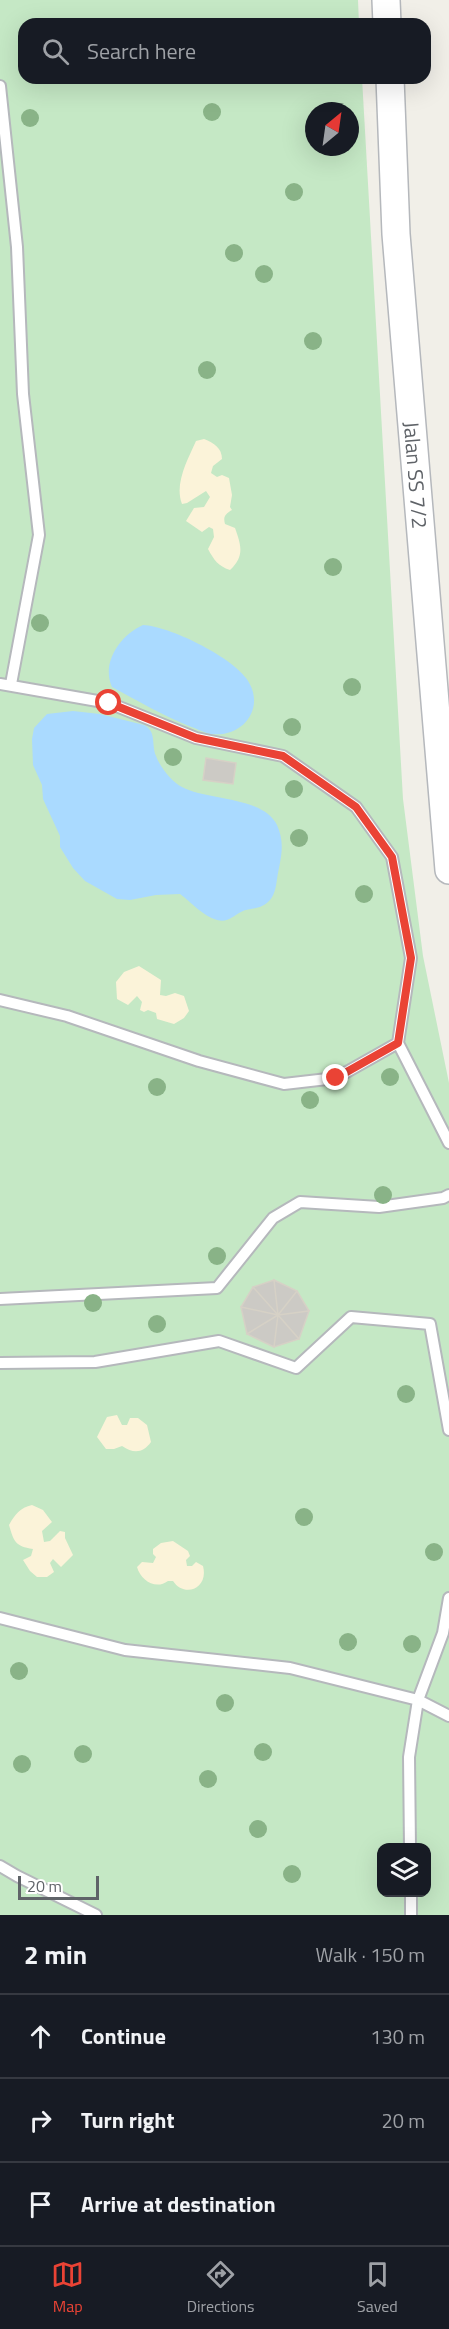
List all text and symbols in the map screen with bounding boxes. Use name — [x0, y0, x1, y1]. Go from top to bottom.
search box — [18, 18, 431, 84]
text: Search here — [87, 34, 196, 68]
icon: search — [39, 35, 72, 68]
north arrow — [305, 102, 359, 156]
street label: Jalan SS 7/2 — [396, 420, 436, 530]
route start — [95, 689, 121, 715]
route end — [322, 1064, 348, 1090]
map controls — [377, 1843, 431, 1897]
button: layers — [377, 1843, 431, 1897]
scale bar — [18, 1873, 99, 1900]
text: 20 m — [27, 1874, 62, 1898]
text: 2 min — [24, 1935, 87, 1974]
text: Walk · 150 m — [316, 1939, 425, 1970]
text: Continue — [81, 2019, 166, 2053]
icon: ahead — [24, 2020, 57, 2053]
text: 130 m — [370, 2021, 425, 2052]
text: Turn right — [81, 2103, 175, 2137]
icon: right — [24, 2104, 57, 2137]
text: 20 m — [381, 2105, 425, 2136]
text: Arrive at destination — [81, 2187, 276, 2221]
icon: arrive — [24, 2188, 57, 2221]
tab: Map — [51, 2258, 84, 2318]
tab: Directions — [187, 2258, 255, 2318]
tab: Saved — [357, 2258, 398, 2318]

